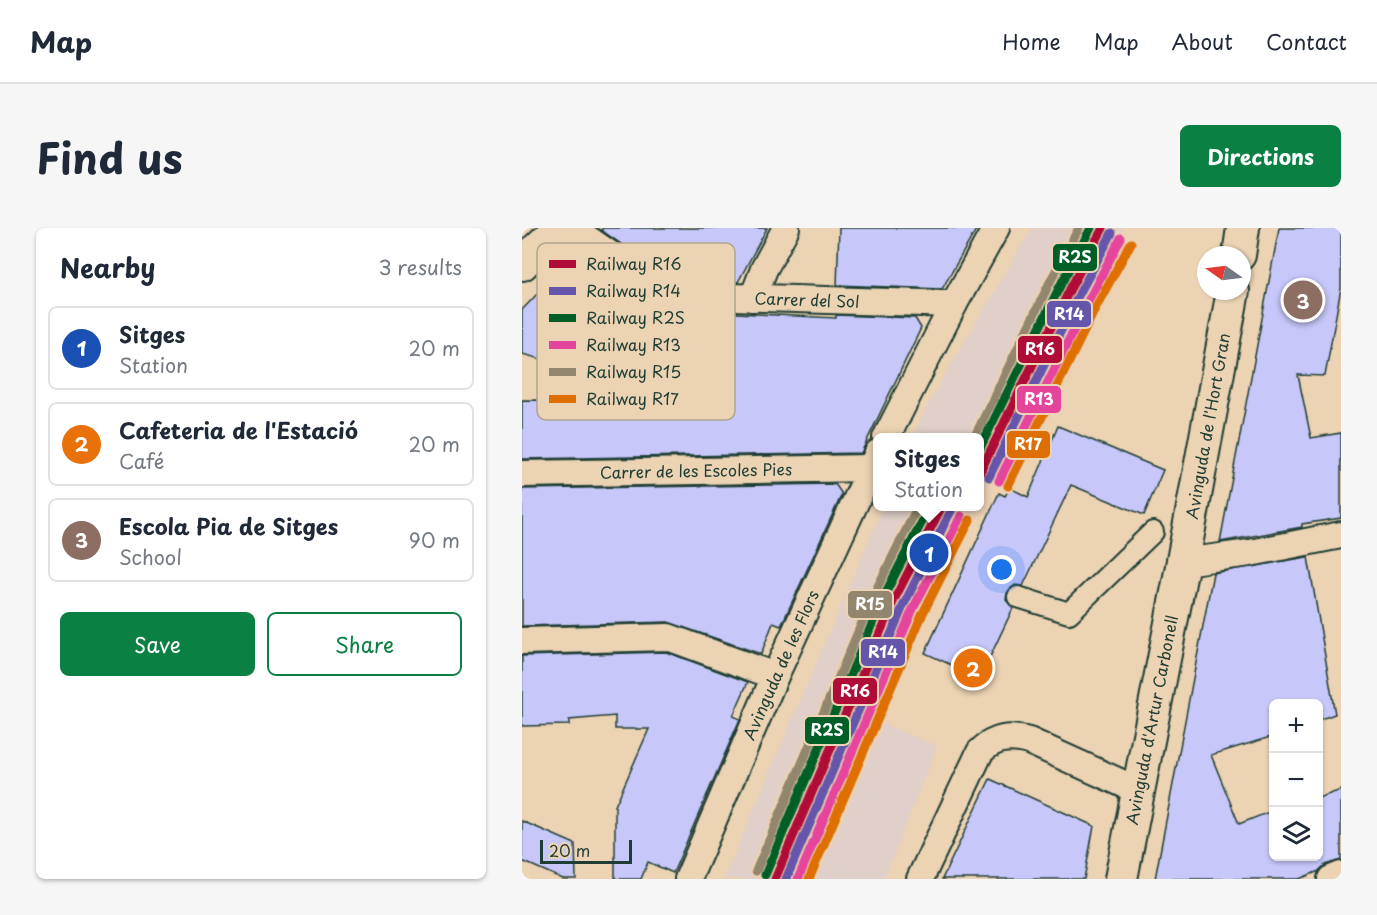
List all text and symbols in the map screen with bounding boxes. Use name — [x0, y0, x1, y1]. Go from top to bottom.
text: Map — [30, 20, 92, 63]
text: Home — [1002, 25, 1061, 57]
text: Map — [1094, 25, 1139, 57]
text: About — [1172, 25, 1233, 57]
text: Contact — [1266, 25, 1347, 57]
text: Find us — [36, 125, 183, 188]
button: Directions — [1180, 125, 1341, 187]
legend — [537, 243, 735, 420]
line badge: R2S — [1052, 243, 1098, 272]
text: R2S — [1059, 244, 1091, 268]
north arrow — [1197, 246, 1251, 300]
text: Nearby — [60, 248, 155, 287]
text: Railway R16 — [586, 251, 682, 275]
text: 3 results — [379, 252, 462, 282]
text: Railway R14 — [586, 278, 681, 302]
pin: 3 — [1284, 278, 1322, 322]
street label: Carrer del Sol — [754, 285, 860, 313]
line badge: R14 — [1046, 300, 1092, 328]
text: R14 — [1054, 301, 1084, 325]
text: Railway R2S — [586, 305, 685, 329]
text: Sitges — [119, 317, 185, 350]
street label: Avinguda de l'Hort Gran — [1179, 331, 1235, 521]
text: Railway R13 — [586, 332, 681, 356]
text: 1 — [77, 333, 86, 363]
text: 20 m — [408, 333, 460, 363]
line badge: R16 — [1017, 335, 1063, 364]
text: R16 — [1025, 336, 1055, 360]
text: Station — [119, 350, 188, 380]
text: Railway R15 — [586, 359, 681, 383]
line badge: R13 — [1016, 385, 1062, 414]
text: Railway R17 — [586, 386, 679, 410]
text: R13 — [1024, 386, 1054, 410]
text: Cafeteria de l'Estació — [119, 413, 358, 446]
text: 2 — [74, 429, 89, 459]
text: 20 m — [408, 429, 460, 459]
line badge: R17 — [1006, 430, 1051, 459]
text: R17 — [1014, 431, 1042, 455]
popup — [873, 433, 984, 511]
text: Sitges — [894, 441, 960, 474]
text: Café — [119, 446, 164, 476]
street label: Carrer de les Escoles Pies — [600, 456, 792, 484]
text: Station — [894, 474, 963, 504]
text: Escola Pia de Sitges — [119, 509, 338, 542]
text: 3 — [75, 525, 88, 555]
text: 90 m — [409, 525, 460, 555]
pin: 1 — [910, 530, 948, 576]
text: School — [119, 542, 182, 572]
your location — [987, 555, 1016, 584]
street label: Avinguda de les Flors — [736, 586, 824, 743]
line badge: R15 — [847, 590, 893, 619]
text: R15 — [855, 591, 885, 615]
button: Save — [60, 612, 255, 676]
button: Share — [267, 612, 462, 676]
street label: Avinguda d'Artur Carbonell — [1119, 613, 1183, 827]
line badge: R14 — [860, 638, 906, 667]
text: R14 — [868, 639, 898, 663]
pin: 2 — [954, 646, 992, 690]
line badge: R16 — [832, 677, 878, 705]
text: R16 — [840, 678, 870, 702]
map controls — [1269, 699, 1323, 861]
button: + — [1269, 699, 1323, 753]
line badge: R2S — [804, 716, 850, 745]
text: R2S — [811, 717, 843, 741]
button: − — [1269, 753, 1323, 807]
button: layers — [1269, 807, 1323, 861]
scale bar — [540, 837, 632, 864]
text: 20 m — [549, 838, 590, 862]

